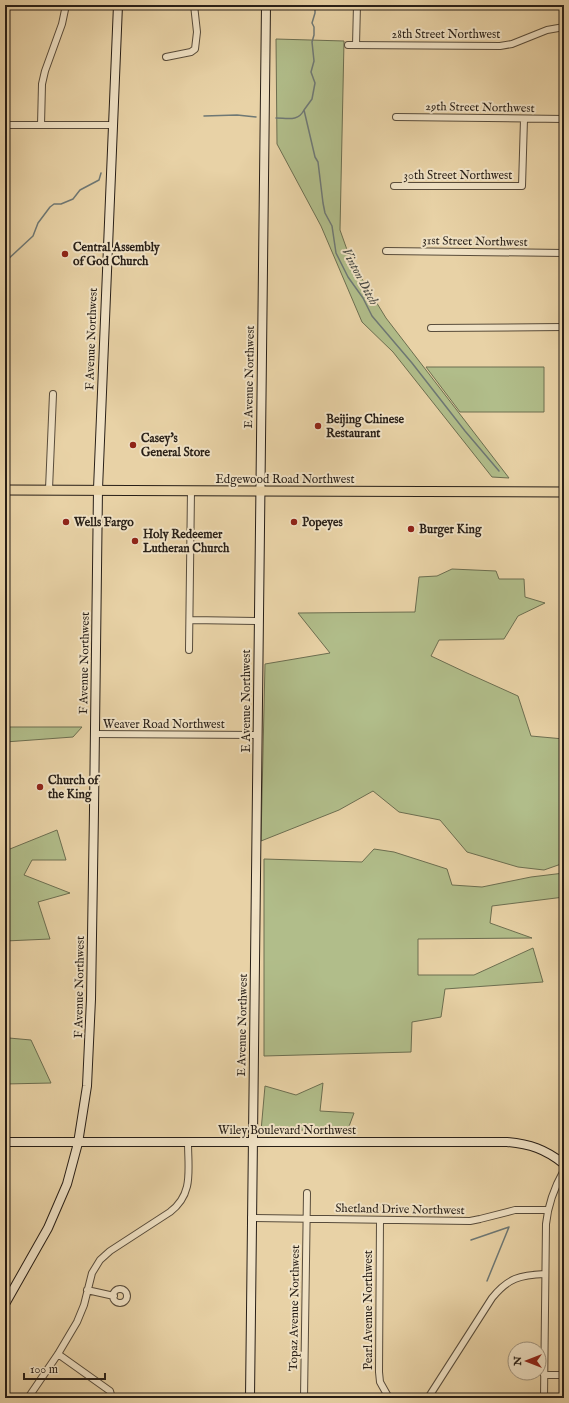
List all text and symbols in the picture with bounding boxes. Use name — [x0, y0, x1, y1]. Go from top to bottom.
street label: 28th Street Northwest — [392, 27, 500, 42]
street label: 29th Street Northwest — [425, 99, 535, 116]
street label: 30th Street Northwest — [404, 168, 512, 183]
street label: 31st Street Northwest — [422, 233, 528, 250]
place label: Central Assembly of God Church — [73, 240, 161, 269]
water label: Vinton Ditch — [337, 245, 382, 309]
marker: Central Assembly of God Church — [60, 249, 70, 259]
street label: F Avenue Northwest — [82, 288, 101, 390]
street label: E Avenue Northwest — [241, 325, 258, 429]
place label: Beijing Chinese Restaurant — [326, 412, 404, 441]
marker: Beijing Chinese Restaurant — [313, 421, 323, 431]
place label: Casey's General Store — [141, 431, 211, 460]
marker: Casey's General Store — [128, 440, 138, 450]
street label: Edgewood Road Northwest — [215, 472, 355, 487]
place label: Wells Fargo — [73, 515, 134, 531]
place label: Popeyes — [302, 515, 343, 531]
marker: Wells Fargo — [61, 517, 71, 527]
marker: Popeyes — [289, 517, 299, 527]
place label: Burger King — [419, 522, 482, 538]
marker: Burger King — [406, 524, 416, 534]
place label: Holy Redeemer Lutheran Church — [142, 527, 230, 556]
marker: Holy Redeemer Lutheran Church — [130, 536, 140, 546]
street label: F Avenue Northwest — [76, 612, 93, 714]
street label: E Avenue Northwest — [239, 649, 254, 753]
street label: Weaver Road Northwest — [103, 717, 225, 732]
place label: Church of the King — [47, 773, 101, 803]
marker: Church of the King — [35, 782, 45, 792]
street label: F Avenue Northwest — [71, 936, 88, 1038]
street label: E Avenue Northwest — [234, 973, 251, 1077]
street label: Wiley Boulevard Northwest — [218, 1123, 356, 1138]
street label: Shetland Drive Northwest — [335, 1201, 465, 1218]
street label: Topaz Avenue Northwest — [286, 1245, 304, 1371]
street label: Pearl Avenue Northwest — [361, 1250, 376, 1370]
north arrow — [507, 1341, 547, 1381]
scale bar — [24, 1355, 105, 1381]
text: N — [511, 1356, 525, 1367]
text: 100 m — [30, 1362, 58, 1377]

